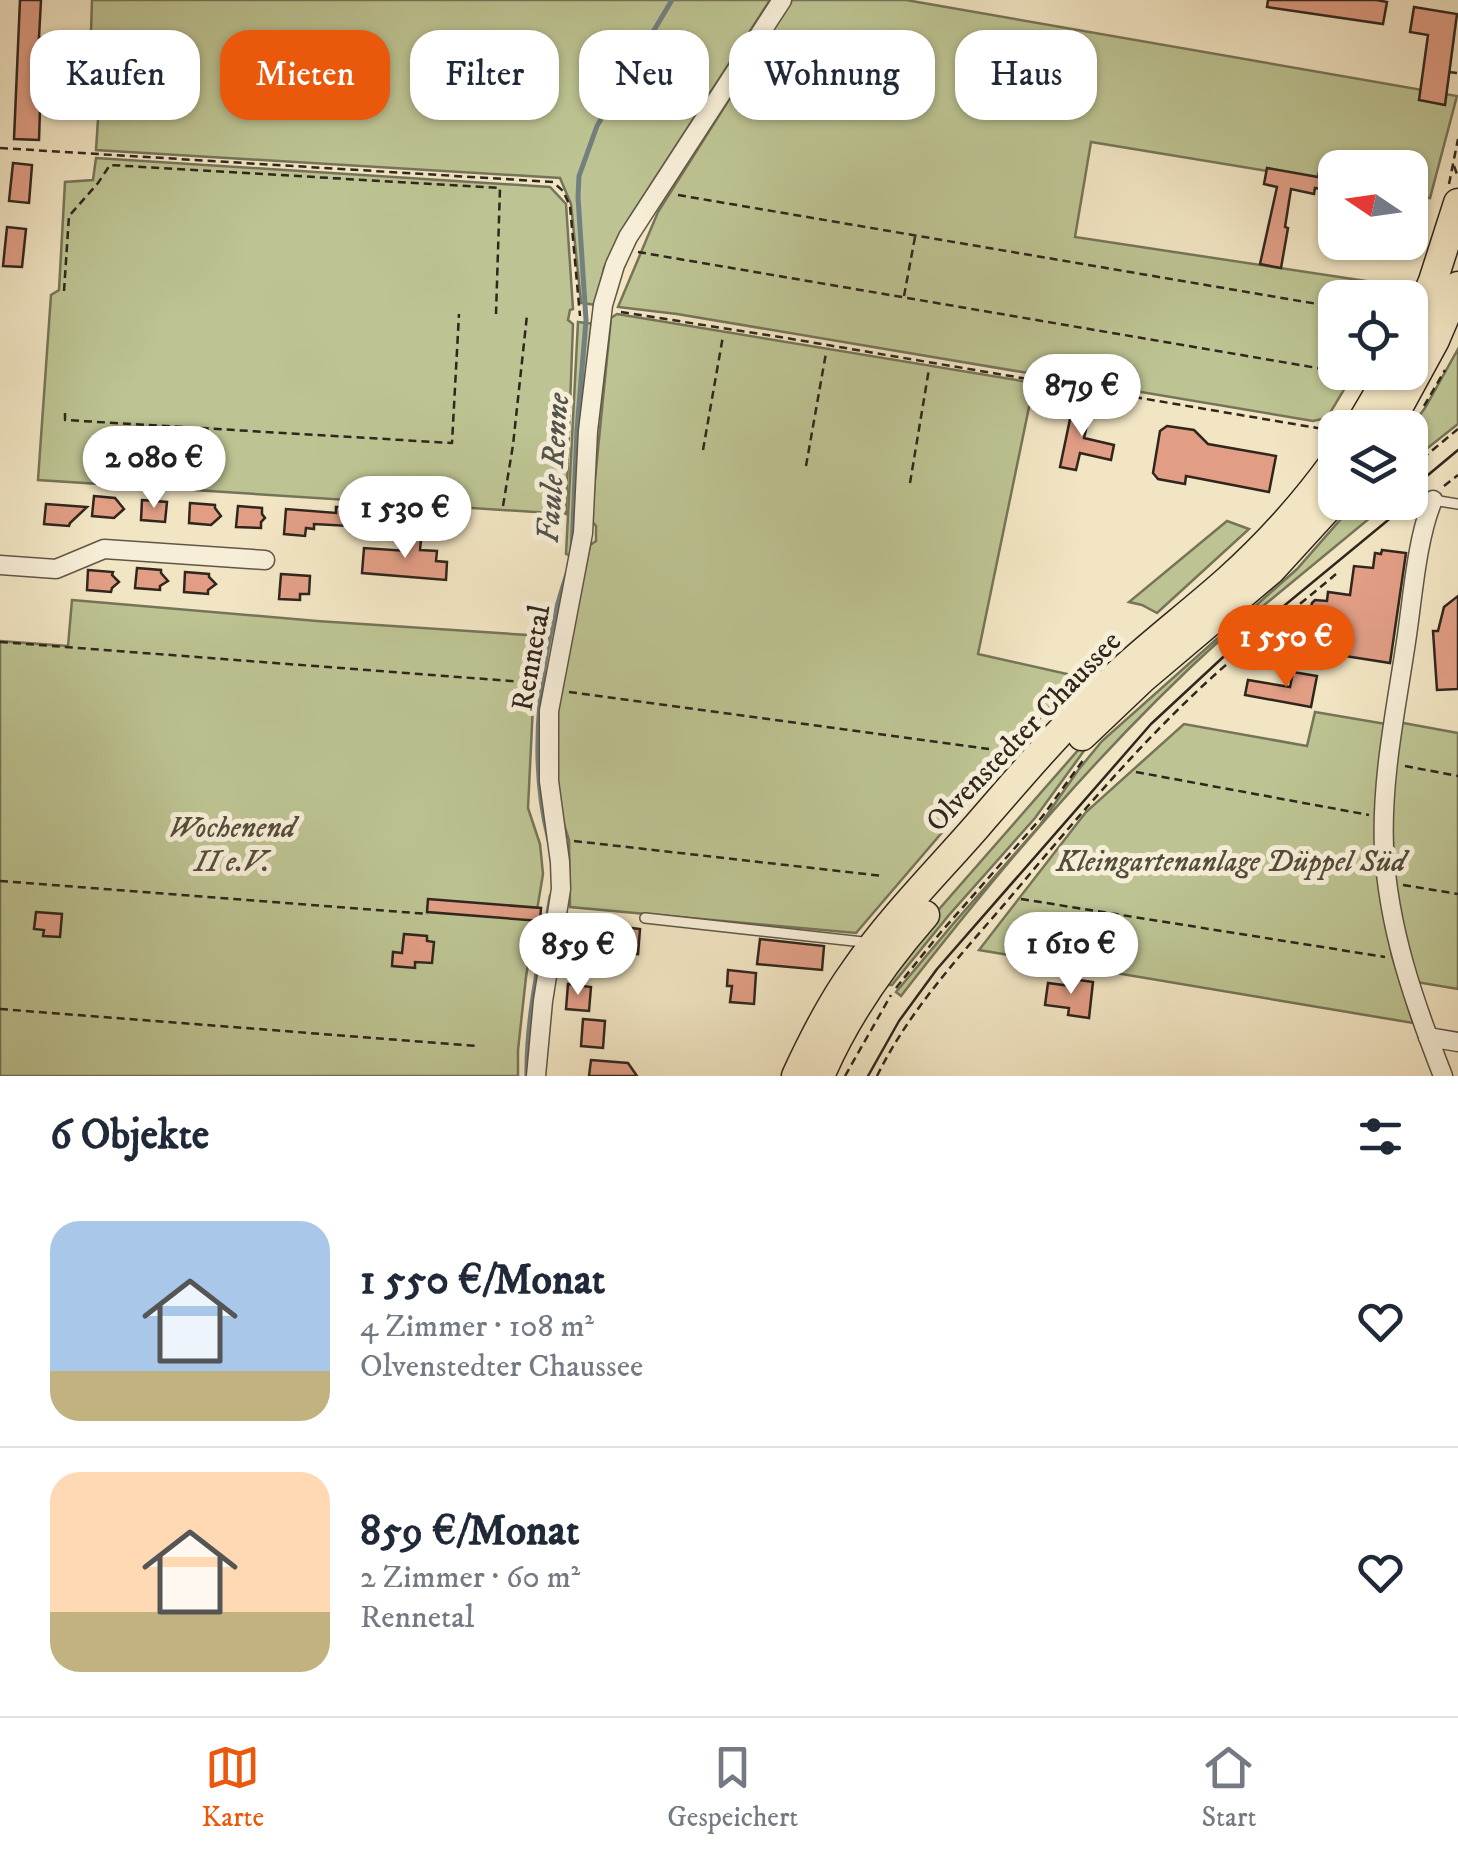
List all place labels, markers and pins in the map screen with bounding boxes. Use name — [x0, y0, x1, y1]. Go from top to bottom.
pin: 879 € — [1012, 354, 1152, 439]
pin: 2 080 € — [62, 426, 246, 511]
pin: 1 530 € — [313, 476, 497, 561]
pin: 1 550 € — [1194, 605, 1378, 690]
pin: 1 610 € — [979, 912, 1163, 997]
pin: 859 € — [508, 913, 648, 998]

